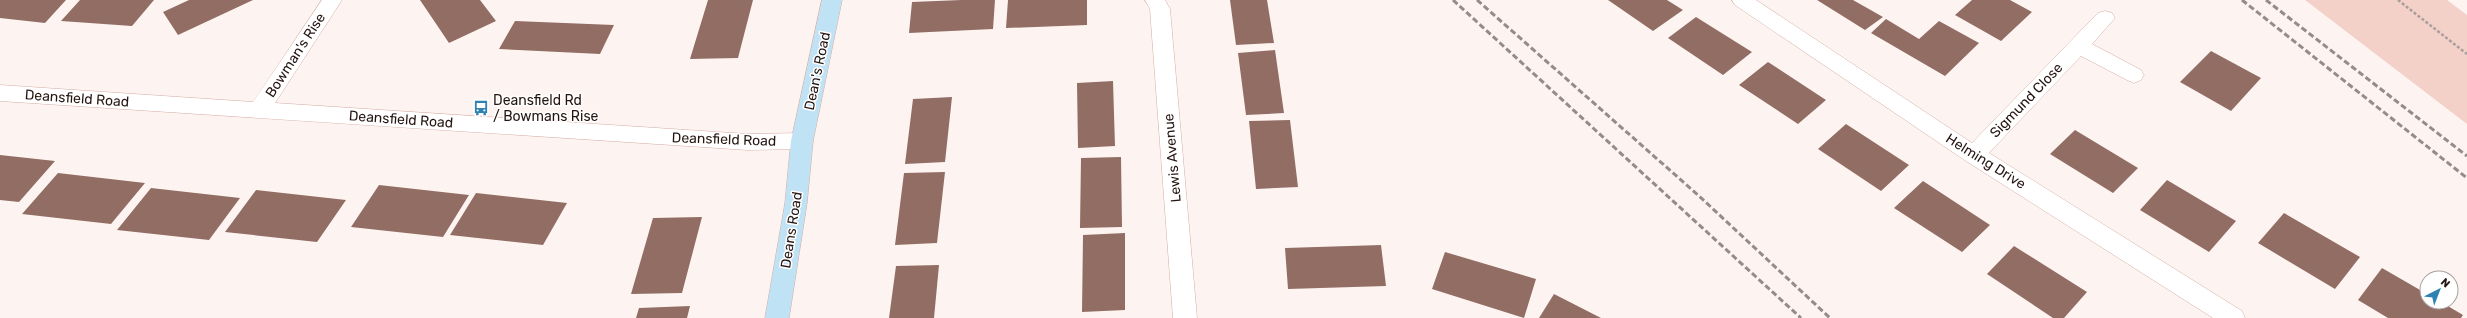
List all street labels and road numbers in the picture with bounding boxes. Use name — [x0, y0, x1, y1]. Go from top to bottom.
street label: Bowman's Rise — [262, 10, 329, 101]
street label: Dean's Road — [801, 30, 834, 112]
street label: Sigmund Close — [1986, 59, 2066, 141]
street label: Deansfield Road — [24, 86, 130, 111]
street label: Deansfield Road — [348, 107, 454, 132]
street label: Lewis Avenue — [1160, 113, 1185, 203]
street label: Deansfield Road — [671, 129, 777, 150]
street label: Helming Drive — [1943, 130, 2029, 193]
street label: Deans Road — [777, 190, 806, 270]

